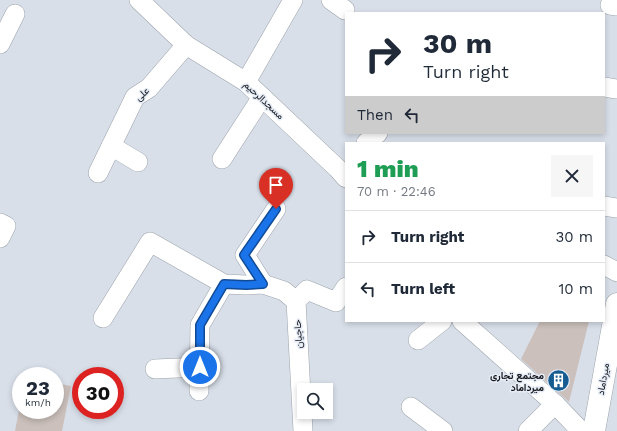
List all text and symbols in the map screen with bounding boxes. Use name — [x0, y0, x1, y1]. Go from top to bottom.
text: 30 m — [423, 27, 492, 60]
icon: right — [357, 28, 409, 80]
text: Turn right — [423, 61, 509, 82]
street label: مسجدالرحیم — [241, 79, 286, 122]
street label: علی — [133, 85, 152, 104]
icon: left — [401, 104, 423, 126]
text: Then — [357, 106, 393, 124]
text: 1 min — [357, 155, 419, 183]
button: close — [551, 155, 593, 197]
pin — [259, 168, 293, 209]
icon: arrive — [265, 174, 287, 196]
text: 70 m · 22:46 — [357, 184, 436, 199]
icon: right — [357, 226, 379, 248]
text: Turn right — [391, 228, 464, 246]
text: 30 m — [556, 228, 593, 246]
icon: left — [357, 278, 379, 300]
text: Turn left — [391, 280, 455, 298]
text: 10 m — [558, 280, 593, 298]
street label: حاجیان — [292, 319, 305, 349]
position arrow — [179, 346, 221, 388]
street label: میرداماد — [595, 362, 612, 396]
speed limit sign: 30 — [72, 367, 124, 419]
building icon: مجتمع تجاری میرداماد — [546, 368, 572, 394]
place label: مجتمع تجاری میرداماد — [490, 370, 545, 394]
text: 23 — [26, 376, 50, 400]
map controls — [297, 383, 333, 419]
button: search — [297, 383, 333, 419]
text: km/h — [25, 397, 51, 408]

